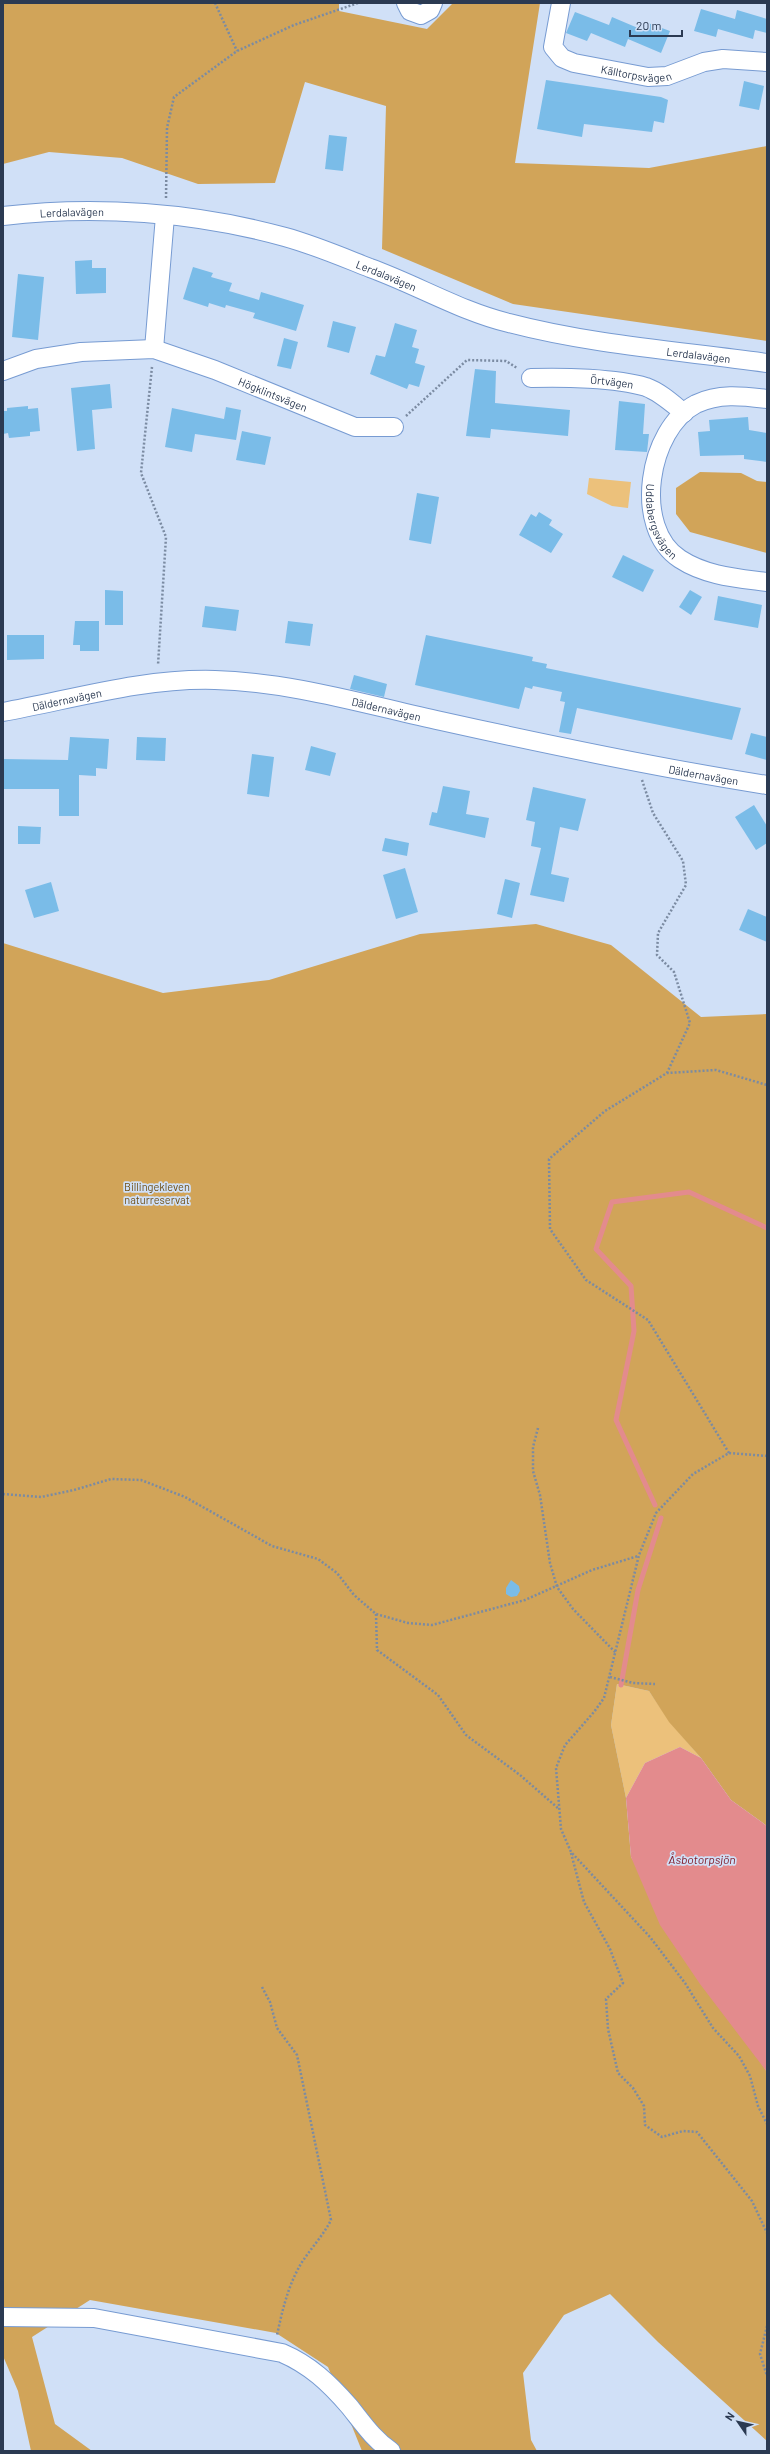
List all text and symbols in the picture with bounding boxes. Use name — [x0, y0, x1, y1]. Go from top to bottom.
scale bar — [630, 12, 682, 38]
text: 20 m — [636, 18, 662, 32]
street label: Källtorpsvägen — [600, 62, 673, 84]
street label: Lerdalavägen — [39, 204, 104, 219]
street label: Lerdalavägen — [354, 257, 419, 293]
street label: Lerdalavägen — [666, 344, 731, 365]
street label: Örtvägen — [590, 371, 635, 390]
street label: Högklintsvägen — [237, 374, 310, 414]
street label: Uddabergsvägen — [645, 483, 680, 561]
street label: Däldernavägen — [31, 685, 103, 713]
street label: Däldernavägen — [351, 694, 423, 723]
street label: Däldernavägen — [668, 762, 740, 787]
park label: Billingekleven naturreservat — [124, 1180, 190, 1206]
water label: Åsbotorpsjön — [668, 1852, 736, 1866]
north arrow — [718, 2402, 758, 2442]
text: N — [722, 2409, 737, 2423]

